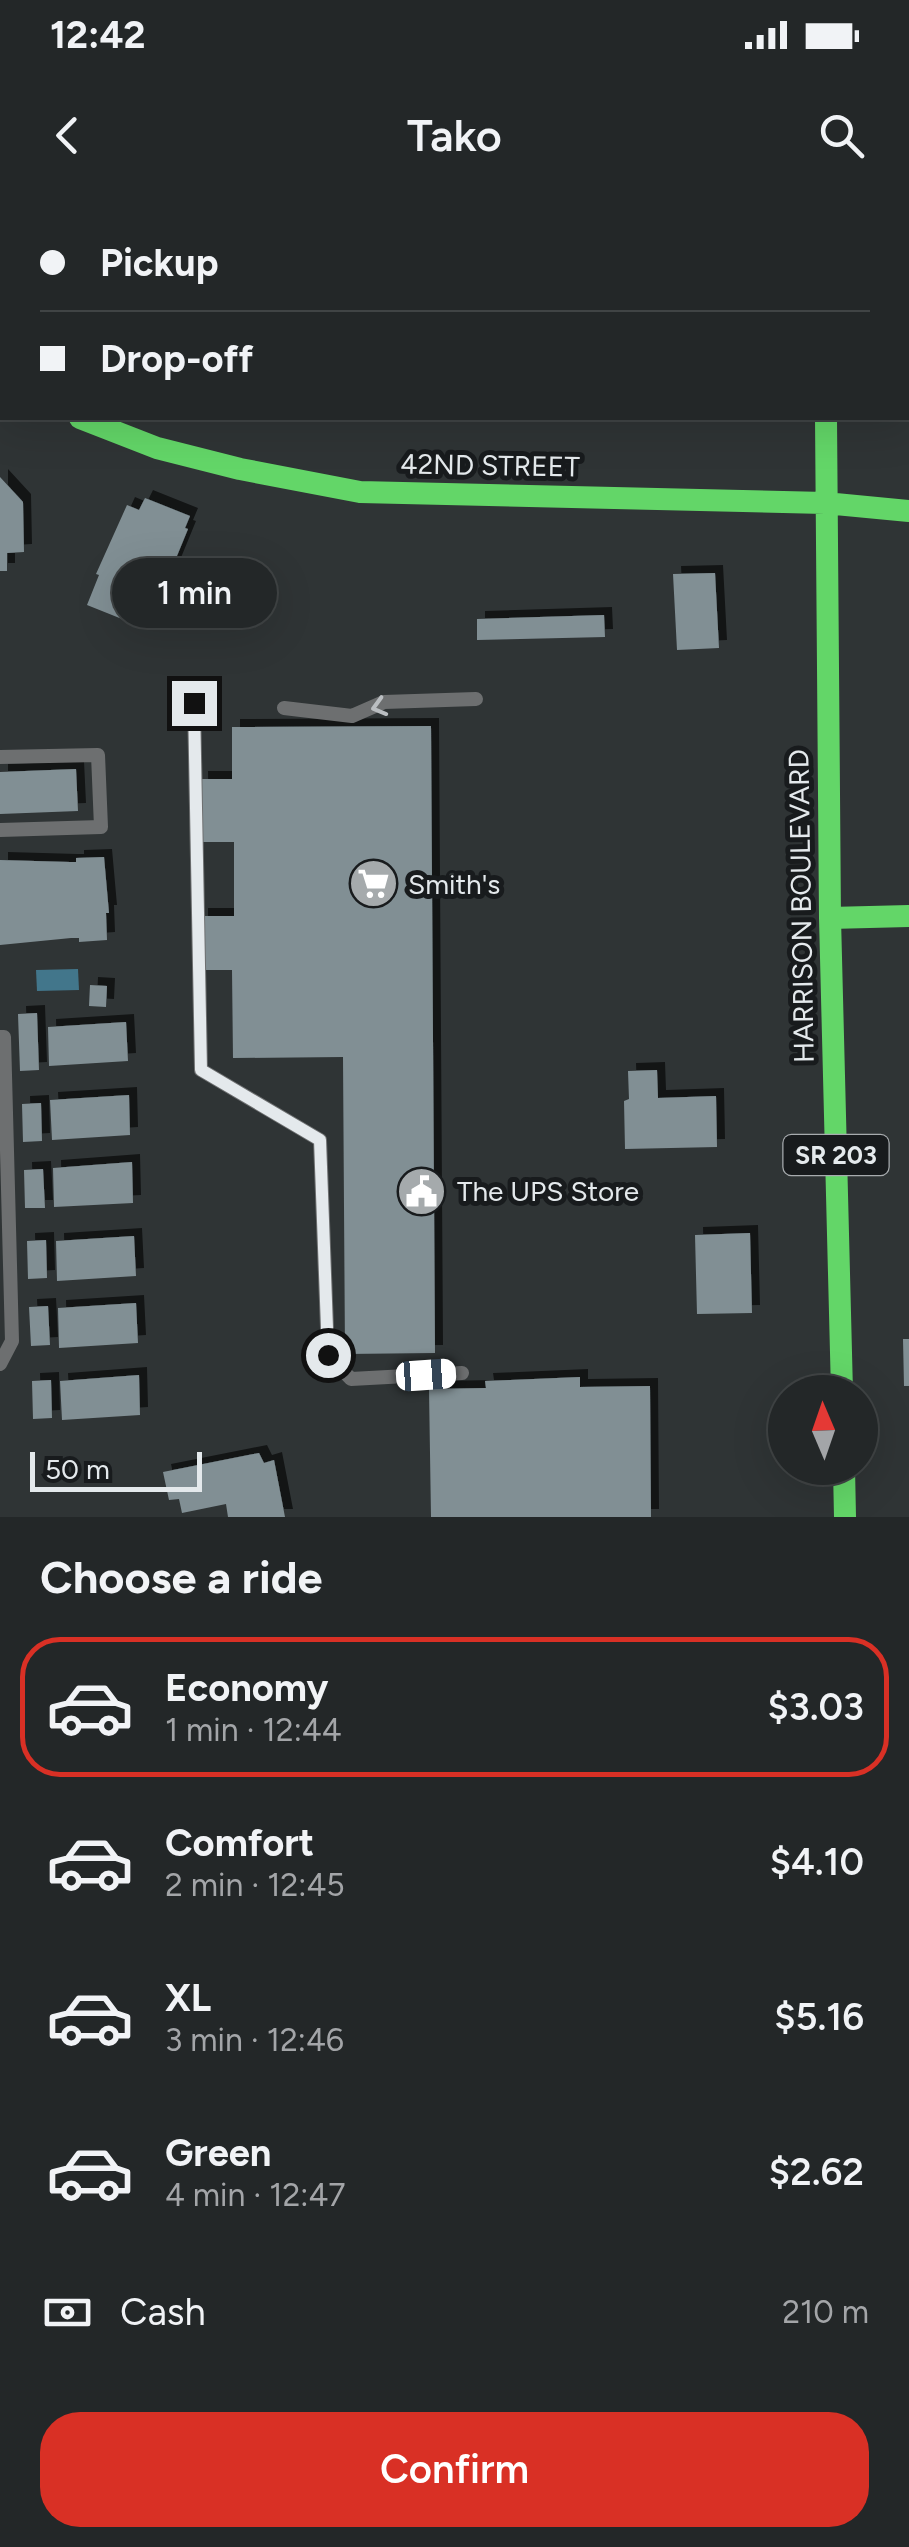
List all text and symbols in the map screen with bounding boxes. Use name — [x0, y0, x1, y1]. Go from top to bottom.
text: 12:42 — [50, 12, 146, 58]
icon: back — [40, 108, 95, 163]
text: Tako — [407, 108, 502, 162]
icon: search — [814, 108, 869, 163]
text: Pickup — [100, 240, 218, 286]
text: Drop-off — [100, 336, 253, 382]
street label: 42ND STREET — [400, 446, 581, 484]
callout: 1 min — [111, 558, 276, 628]
text: 1 min — [157, 574, 232, 612]
route end — [172, 681, 217, 726]
one-way arrow — [372, 695, 389, 716]
street label: HARRISON BOULEVARD — [781, 749, 821, 1063]
supermarket icon: Smith's — [347, 858, 399, 910]
place label: Smith's — [408, 867, 500, 901]
road number: SR 203 — [784, 1135, 888, 1175]
public building icon: The UPS Store — [396, 1165, 448, 1217]
place label: The UPS Store — [457, 1174, 639, 1208]
route start — [306, 1333, 351, 1378]
car — [395, 1358, 457, 1392]
north arrow — [768, 1375, 878, 1485]
map controls — [768, 1375, 878, 1485]
scale bar — [30, 1447, 202, 1492]
text: 50 m — [45, 1452, 110, 1486]
text: Choose a ride — [40, 1550, 322, 1604]
icon: car — [45, 1662, 135, 1752]
text: Economy — [165, 1665, 328, 1711]
text: $3.03 — [768, 1684, 864, 1730]
text: 1 min · 12:44 — [165, 1711, 342, 1749]
icon: car — [45, 1817, 135, 1907]
text: Comfort — [165, 1820, 314, 1866]
text: $4.10 — [770, 1839, 864, 1885]
text: 2 min · 12:45 — [165, 1866, 345, 1904]
icon: car — [45, 1972, 135, 2062]
text: XL — [165, 1975, 211, 2021]
text: $5.16 — [774, 1994, 864, 2040]
text: 3 min · 12:46 — [165, 2021, 344, 2059]
icon: car — [45, 2127, 135, 2217]
text: Green — [165, 2130, 271, 2176]
text: $2.62 — [769, 2149, 864, 2195]
text: 4 min · 12:47 — [165, 2176, 345, 2214]
icon: cash — [40, 2285, 95, 2340]
text: Cash — [120, 2289, 206, 2335]
text: 210 m — [782, 2293, 869, 2331]
button: Confirm — [40, 2412, 869, 2527]

